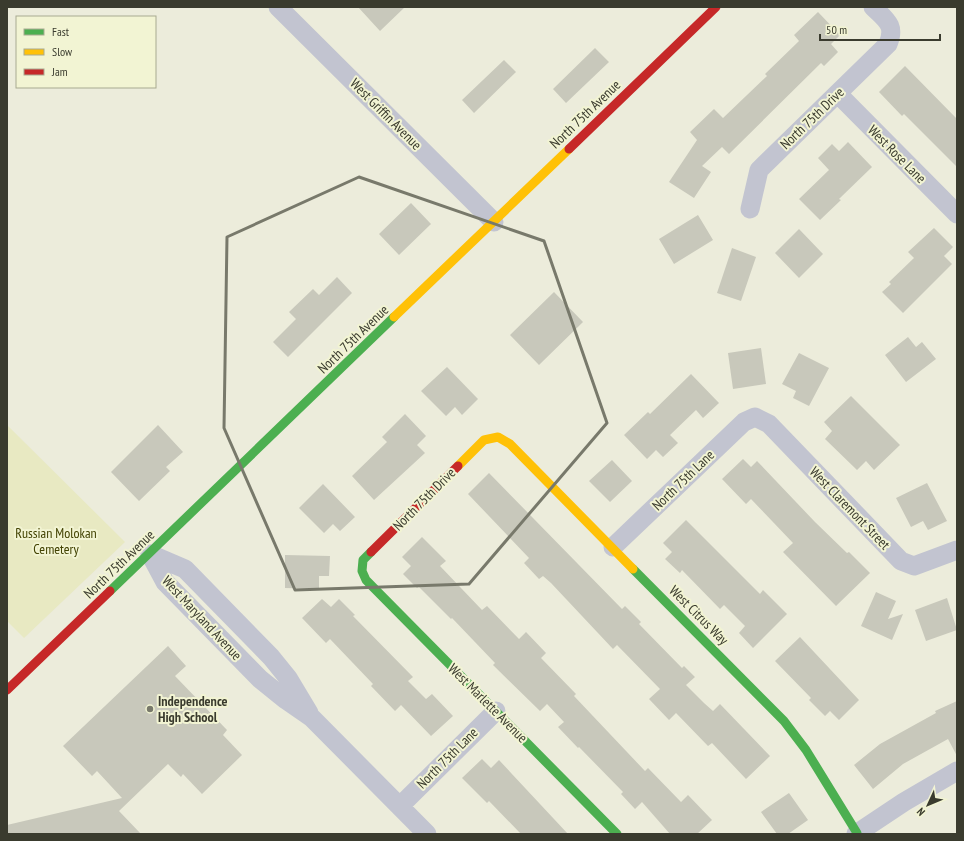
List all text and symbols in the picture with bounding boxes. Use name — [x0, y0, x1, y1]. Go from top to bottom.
legend — [16, 16, 156, 88]
scale bar — [820, 16, 940, 42]
text: 50 m — [826, 22, 847, 37]
text: Fast — [52, 24, 70, 39]
text: Slow — [52, 44, 73, 59]
text: Jam — [51, 64, 68, 79]
street label: West Griffin Avenue — [346, 74, 426, 154]
street label: North 75th Avenue — [546, 76, 624, 152]
street label: North 75th Drive — [776, 83, 848, 153]
street label: West Rose Lane — [864, 121, 930, 187]
street label: North 75th Avenue — [314, 301, 392, 377]
street label: North 75th Lane — [648, 446, 718, 514]
street label: West Claremont Street — [806, 463, 894, 553]
street label: North 75th Drive — [389, 464, 459, 534]
park label: Russian Molokan Cemetery — [15, 524, 97, 558]
street label: North 75th Avenue — [80, 526, 158, 602]
street label: West Maryland Avenue — [158, 572, 246, 664]
street label: West Citrus Way — [666, 582, 733, 649]
street label: West Marlette Avenue — [445, 660, 532, 747]
place label: Independence High School — [158, 692, 228, 726]
marker: Independence High School — [145, 704, 155, 714]
street label: North 75th Lane — [413, 723, 482, 792]
north arrow — [908, 785, 948, 825]
text: N — [914, 805, 928, 819]

